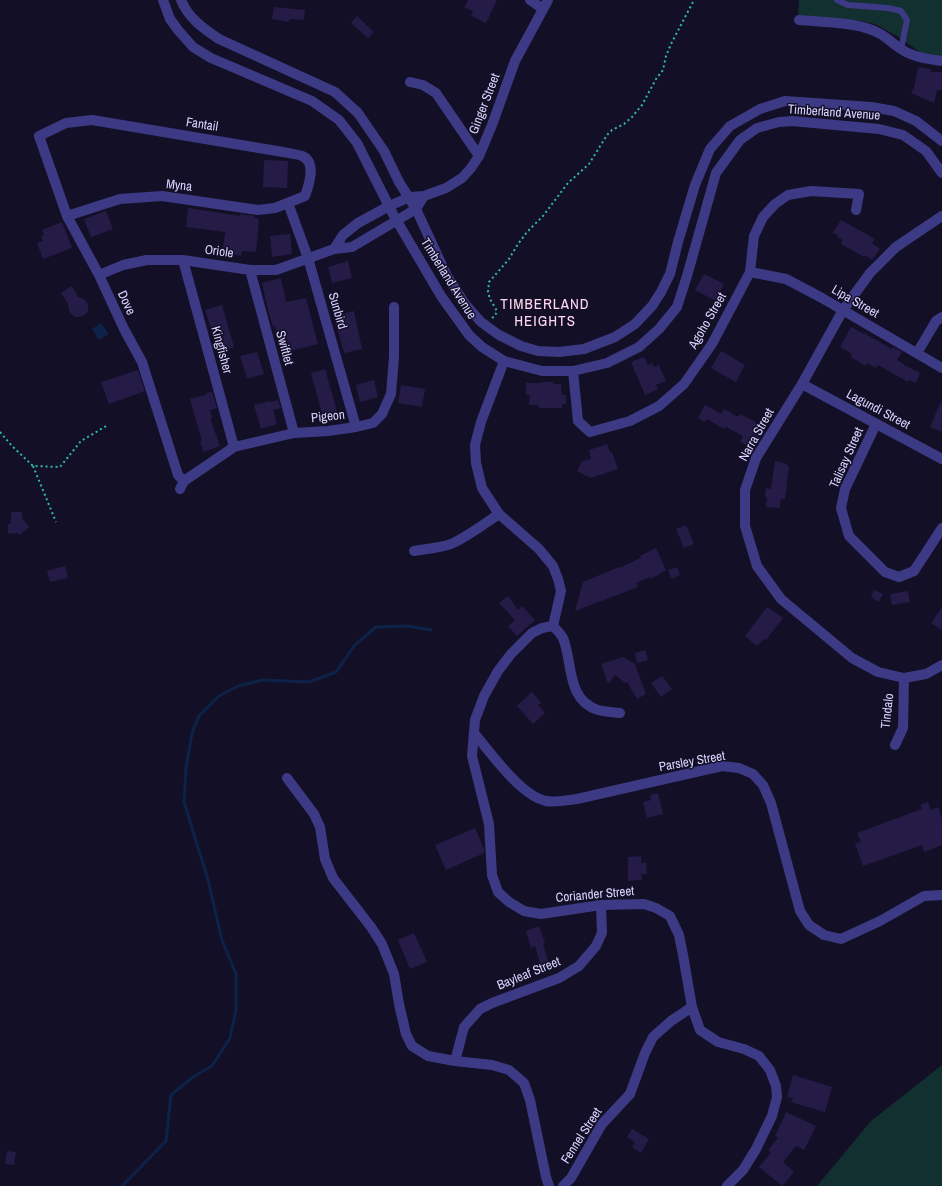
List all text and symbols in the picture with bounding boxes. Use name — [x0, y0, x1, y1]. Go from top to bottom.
street label: Ginger Street — [466, 71, 504, 137]
street label: Timberland Avenue — [787, 102, 881, 124]
street label: Fantail — [185, 115, 219, 135]
street label: Myna — [165, 177, 193, 195]
street label: Timberland Avenue — [417, 236, 479, 322]
street label: Oriole — [204, 242, 234, 262]
street label: Lipa Street — [829, 282, 881, 322]
street label: Dove — [114, 288, 138, 318]
street label: Agoho Street — [686, 290, 730, 352]
street label: Sunbird — [324, 291, 350, 331]
district label: TIMBERLAND HEIGHTS — [500, 296, 590, 331]
street label: Kingfisher — [207, 325, 235, 375]
street label: Swiftlet — [272, 329, 296, 367]
street label: Lagundi Street — [843, 387, 913, 433]
street label: Narra Street — [736, 406, 778, 464]
street label: Pigeon — [310, 407, 346, 427]
street label: Talisay Street — [827, 425, 867, 491]
street label: Tindalo — [878, 693, 898, 729]
street label: Parsley Street — [658, 749, 726, 775]
street label: Coriander Street — [555, 884, 635, 906]
street label: Bayleaf Street — [495, 954, 563, 994]
street label: Fennel Street — [558, 1105, 606, 1167]

